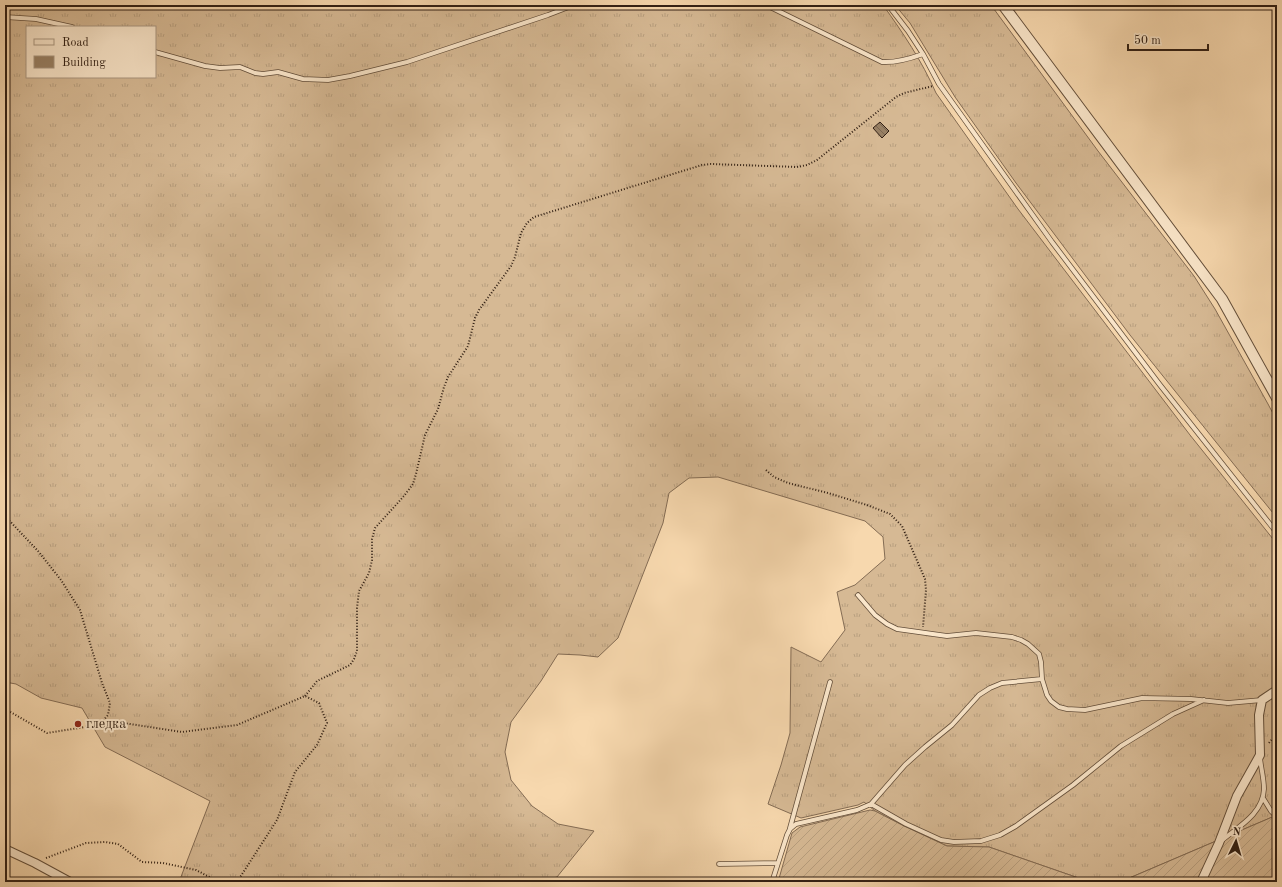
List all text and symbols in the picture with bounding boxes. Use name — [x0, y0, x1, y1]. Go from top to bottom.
legend — [26, 26, 156, 78]
scale bar — [1128, 26, 1208, 52]
text: 50 m — [1134, 34, 1161, 47]
text: Road — [62, 37, 89, 49]
text: Building — [62, 57, 106, 69]
place label: гледка — [86, 717, 126, 731]
marker: гледка — [73, 719, 83, 729]
north arrow — [1216, 821, 1256, 861]
text: N — [1232, 827, 1242, 838]

